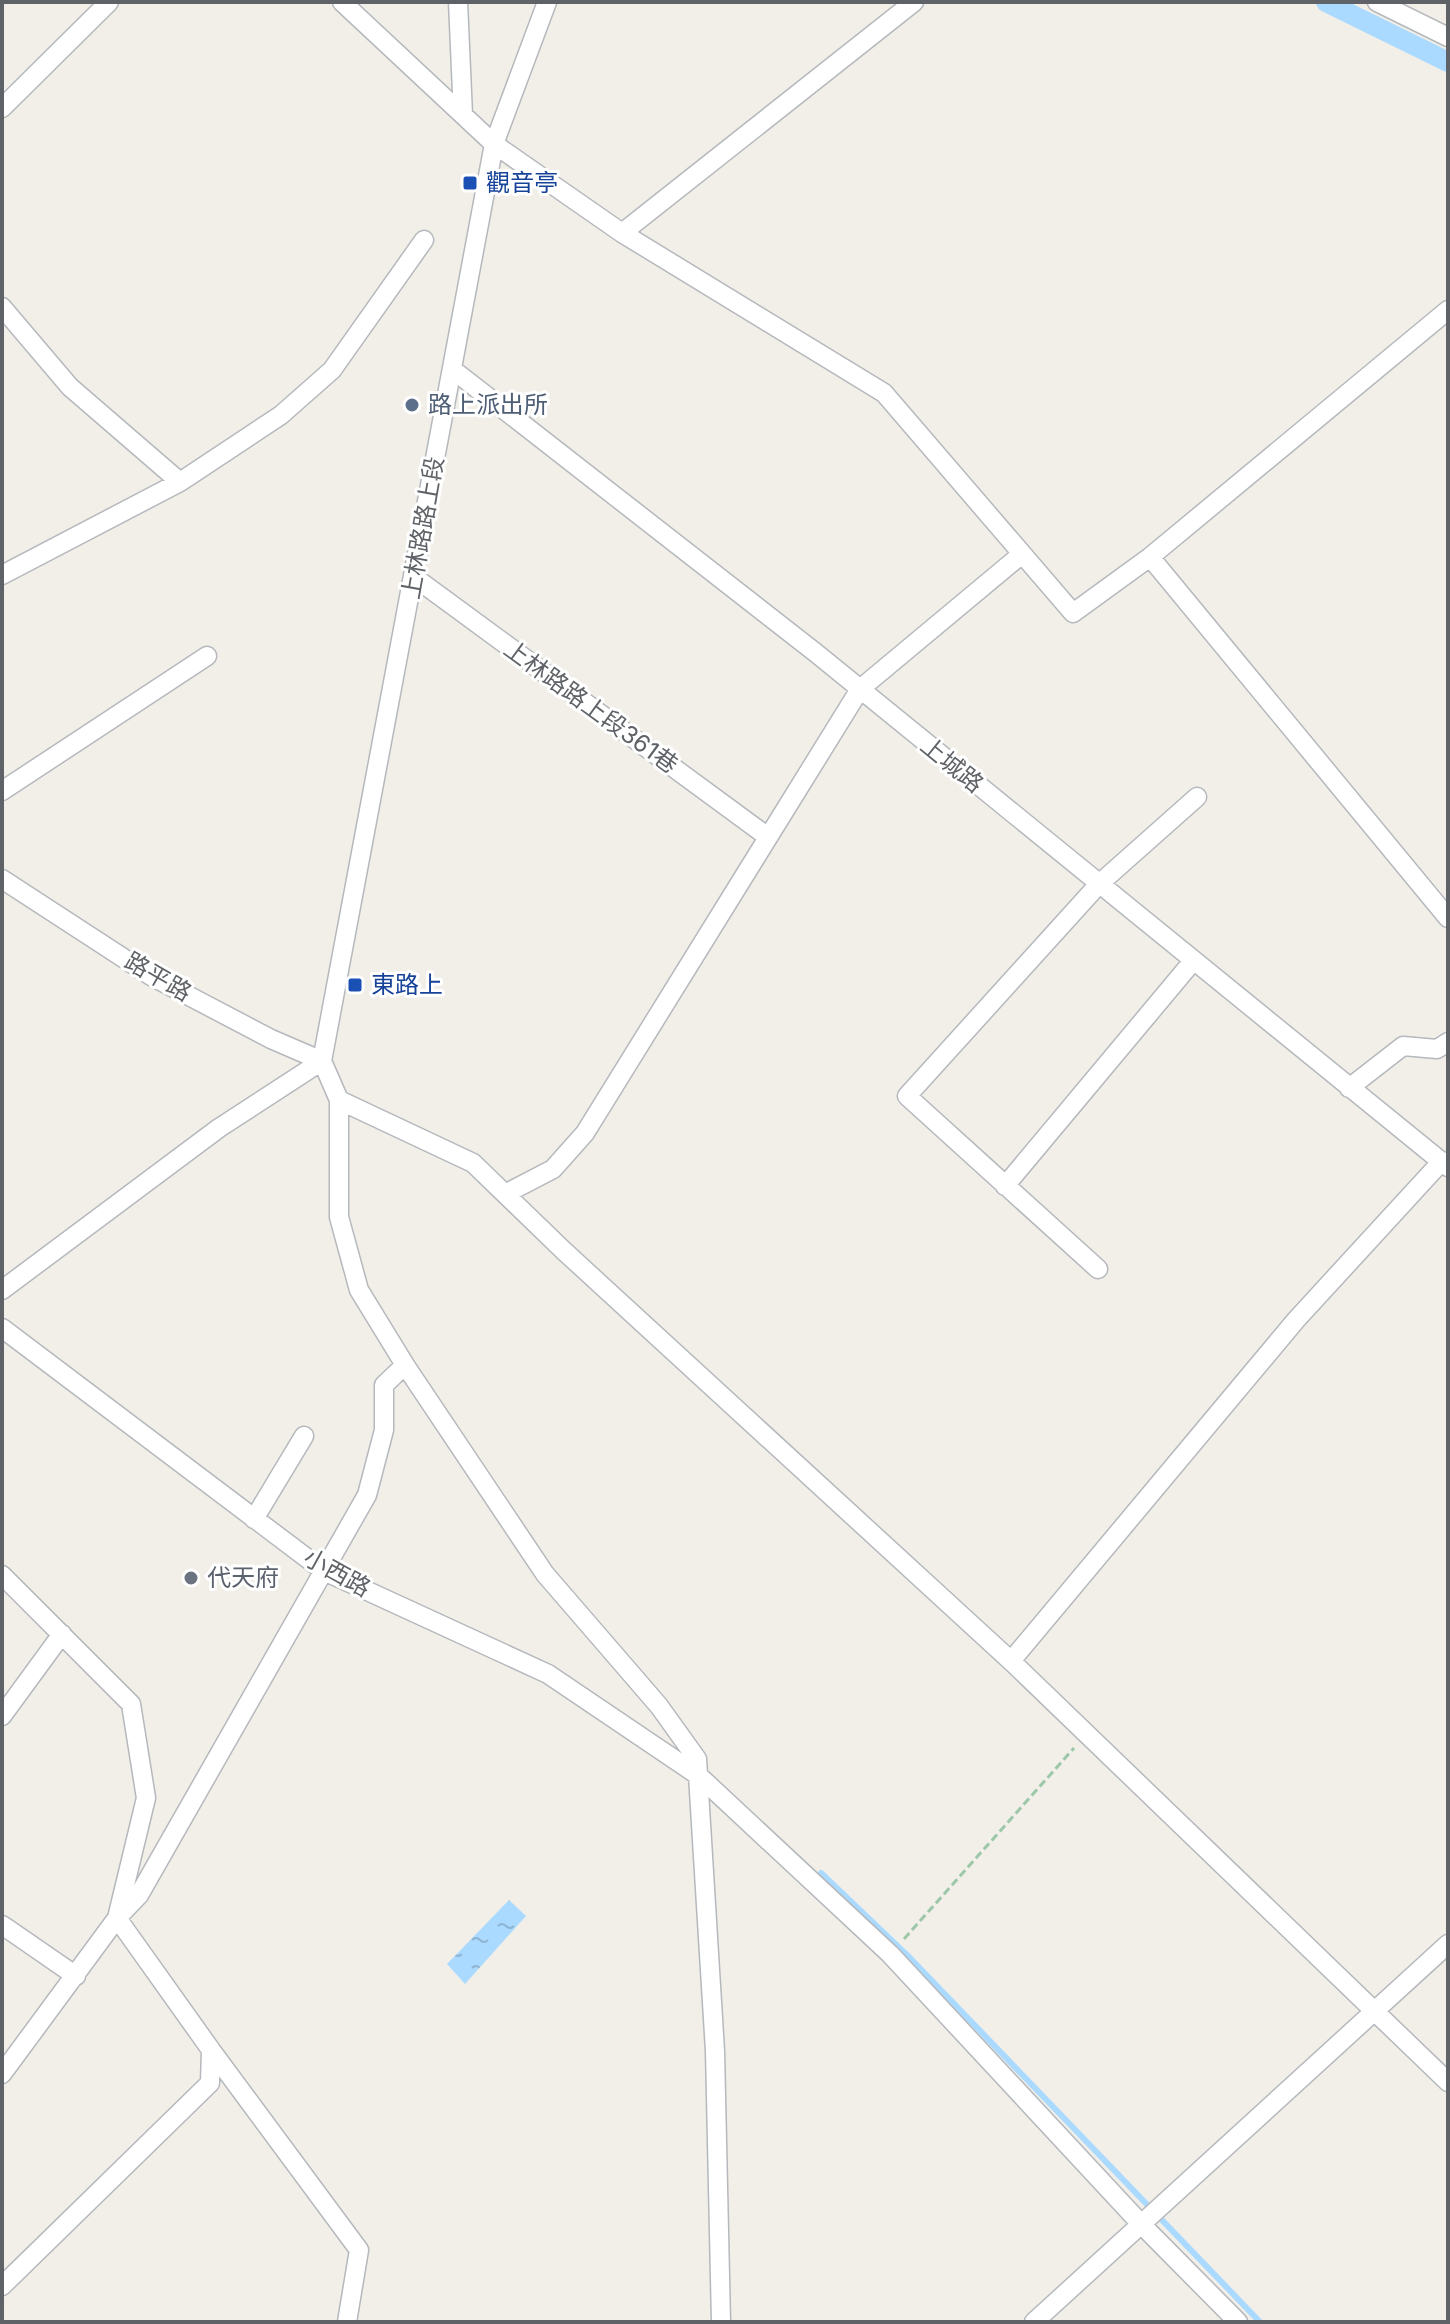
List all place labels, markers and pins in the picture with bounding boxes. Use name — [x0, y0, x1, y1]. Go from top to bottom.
place label: 觀音亭 — [486, 168, 558, 197]
marker: 觀音亭 — [461, 174, 479, 192]
place label: 路上派出所 — [428, 390, 548, 419]
marker: 路上派出所 — [403, 396, 421, 414]
place label: 東路上 — [371, 970, 443, 999]
marker: 東路上 — [346, 976, 364, 994]
place label: 代天府 — [207, 1563, 279, 1592]
marker: 代天府 — [182, 1569, 200, 1587]

